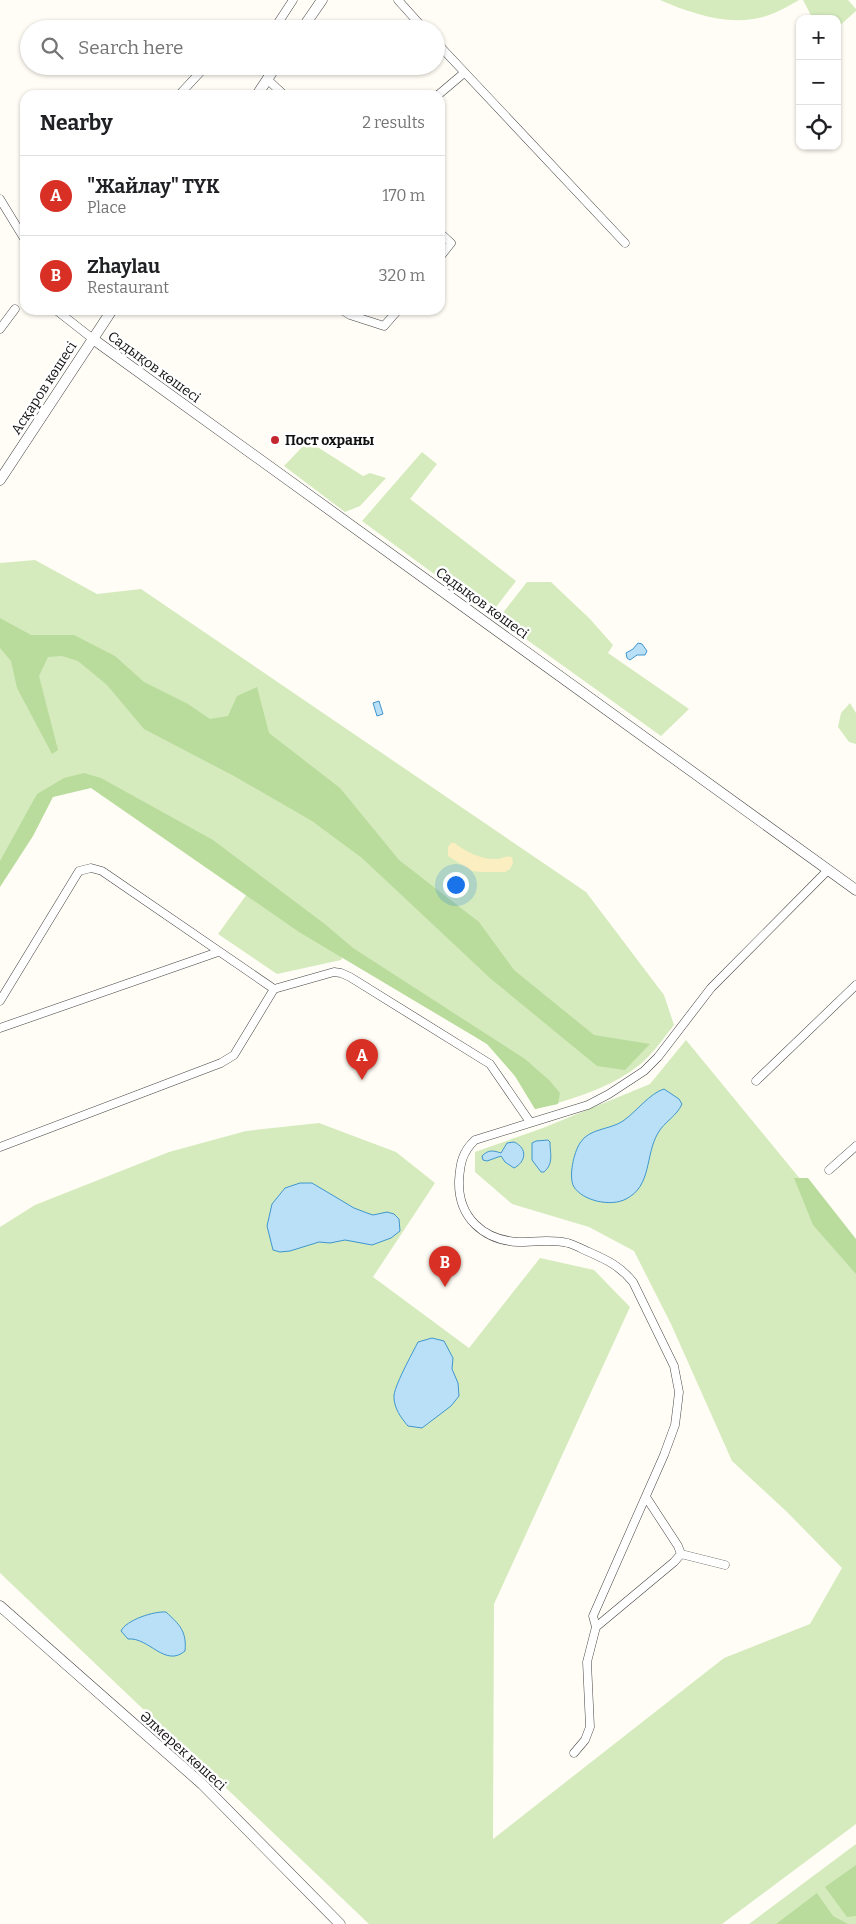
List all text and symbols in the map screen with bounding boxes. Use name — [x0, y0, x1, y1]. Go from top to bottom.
map controls — [796, 15, 841, 150]
button: + — [796, 15, 841, 60]
search box — [20, 20, 445, 75]
icon: search — [38, 34, 66, 62]
text: Search here — [78, 36, 183, 59]
button: − — [796, 60, 841, 105]
button: locate — [796, 105, 841, 150]
text: Nearby — [40, 110, 113, 136]
text: 2 results — [362, 113, 425, 132]
text: "Жайлау" ТҮК — [87, 175, 220, 198]
text: A — [50, 186, 62, 205]
text: 170 m — [382, 186, 425, 205]
text: Place — [87, 198, 126, 217]
text: Zhaylau — [87, 255, 160, 278]
text: B — [51, 266, 61, 285]
text: 320 m — [378, 266, 425, 285]
text: Restaurant — [87, 278, 169, 297]
street label: Садықов көшесі — [104, 328, 204, 406]
street label: Асқаров көшесі — [8, 338, 80, 438]
place label: Пост охраны — [285, 432, 374, 449]
marker: Пост охраны — [269, 434, 281, 446]
street label: Садықов көшесі — [432, 564, 532, 642]
your location — [443, 872, 469, 898]
pin: A — [346, 1039, 378, 1080]
pin: B — [429, 1246, 461, 1287]
street label: Әлмерек көшесі — [136, 1708, 230, 1794]

